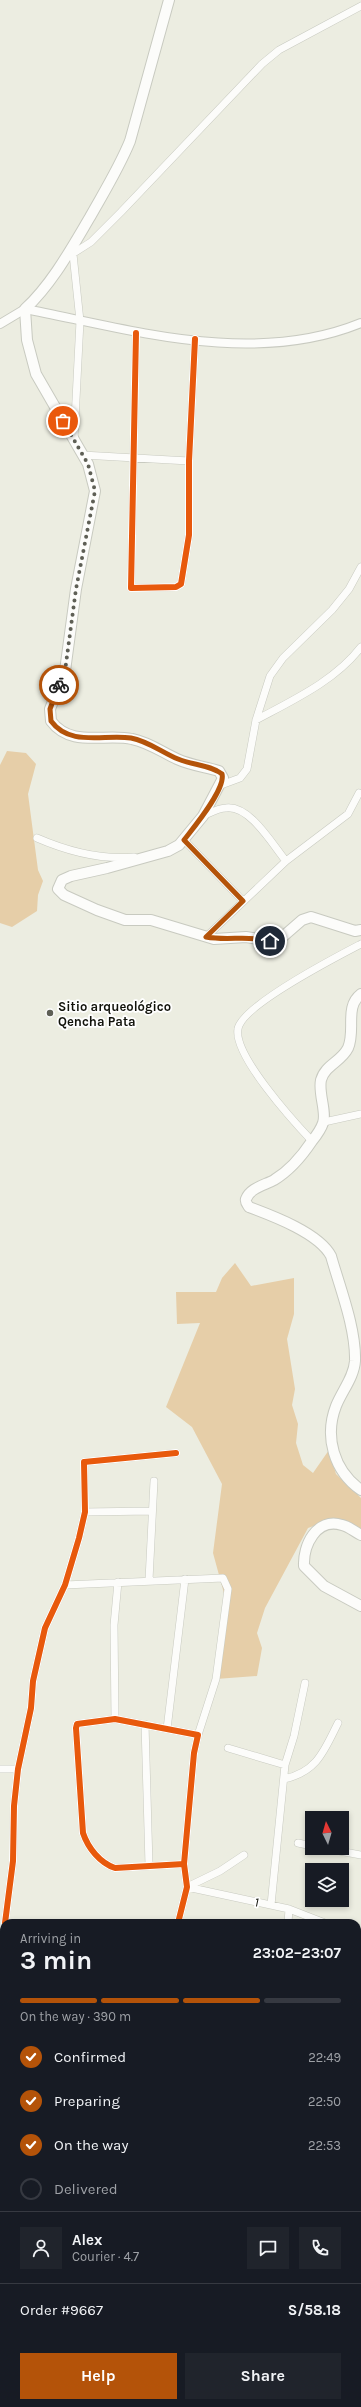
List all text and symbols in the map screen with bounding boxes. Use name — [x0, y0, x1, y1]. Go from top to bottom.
pin — [46, 404, 80, 438]
icon: bag — [52, 410, 74, 432]
courier — [39, 665, 79, 705]
icon: bike — [48, 674, 70, 696]
pin — [253, 924, 287, 958]
icon: home — [259, 930, 281, 952]
place label: Sitio arqueológico Qencha Pata — [58, 999, 171, 1029]
marker: Sitio arqueológico Qencha Pata — [45, 1008, 55, 1018]
north arrow — [305, 1811, 349, 1855]
map controls — [305, 1811, 349, 1907]
button: layers — [305, 1863, 349, 1907]
street label: 1 — [253, 1894, 261, 1910]
text: Arriving in — [20, 1931, 81, 1946]
text: 23:02–23:07 — [253, 1944, 341, 1962]
text: 3 min — [20, 1945, 92, 1976]
text: On the way · 390 m — [20, 2009, 131, 2024]
icon: check — [20, 2046, 42, 2068]
text: Confirmed — [54, 2048, 126, 2066]
text: 22:49 — [308, 2050, 341, 2065]
icon: check — [20, 2090, 42, 2112]
text: Preparing — [54, 2092, 120, 2110]
text: 22:50 — [308, 2094, 341, 2109]
icon: check — [20, 2134, 42, 2156]
text: On the way — [54, 2136, 128, 2154]
text: 22:53 — [308, 2138, 341, 2153]
text: Delivered — [54, 2180, 118, 2198]
button: person — [20, 2227, 62, 2269]
button: chat — [247, 2227, 289, 2269]
button: phone — [299, 2227, 341, 2269]
text: Alex — [72, 2231, 102, 2249]
text: Courier · 4.7 — [72, 2249, 139, 2264]
text: Order #9667 — [20, 2301, 103, 2319]
text: S/58.18 — [288, 2301, 341, 2319]
button: Help — [20, 2353, 177, 2399]
button: Share — [185, 2353, 341, 2399]

